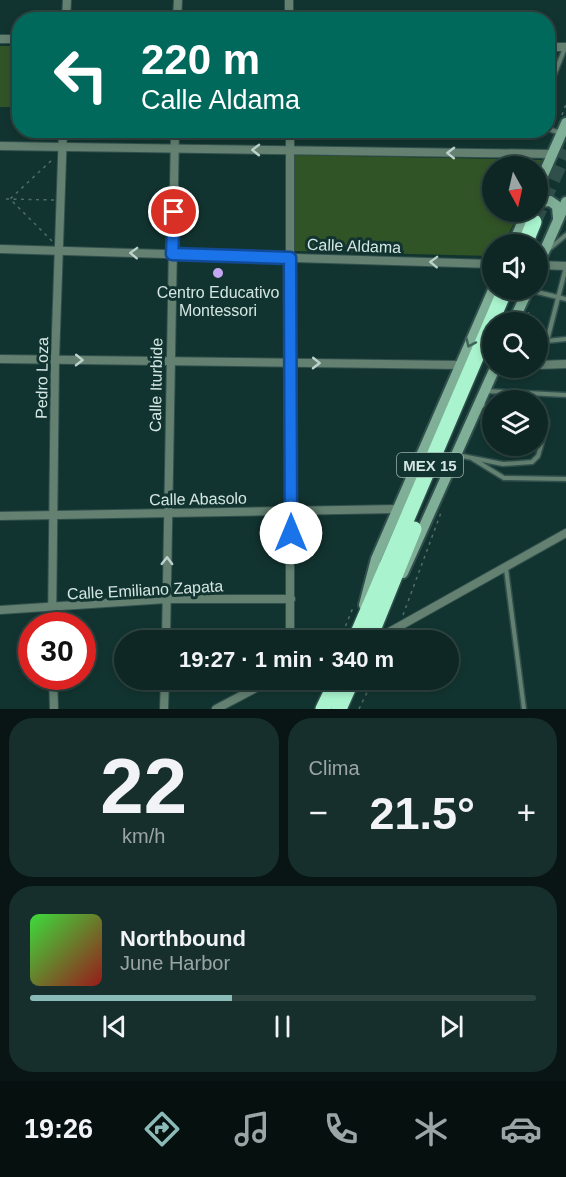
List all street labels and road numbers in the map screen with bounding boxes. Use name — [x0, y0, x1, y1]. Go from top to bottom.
street label: Calle Aldama — [307, 236, 402, 256]
street label: Pedro Loza — [33, 337, 51, 419]
street label: Calle Iturbide — [147, 338, 165, 432]
road number: MEX 15 — [397, 453, 463, 477]
street label: Calle Abasolo — [149, 490, 247, 508]
street label: Calle Emiliano Zapata — [66, 577, 224, 603]

